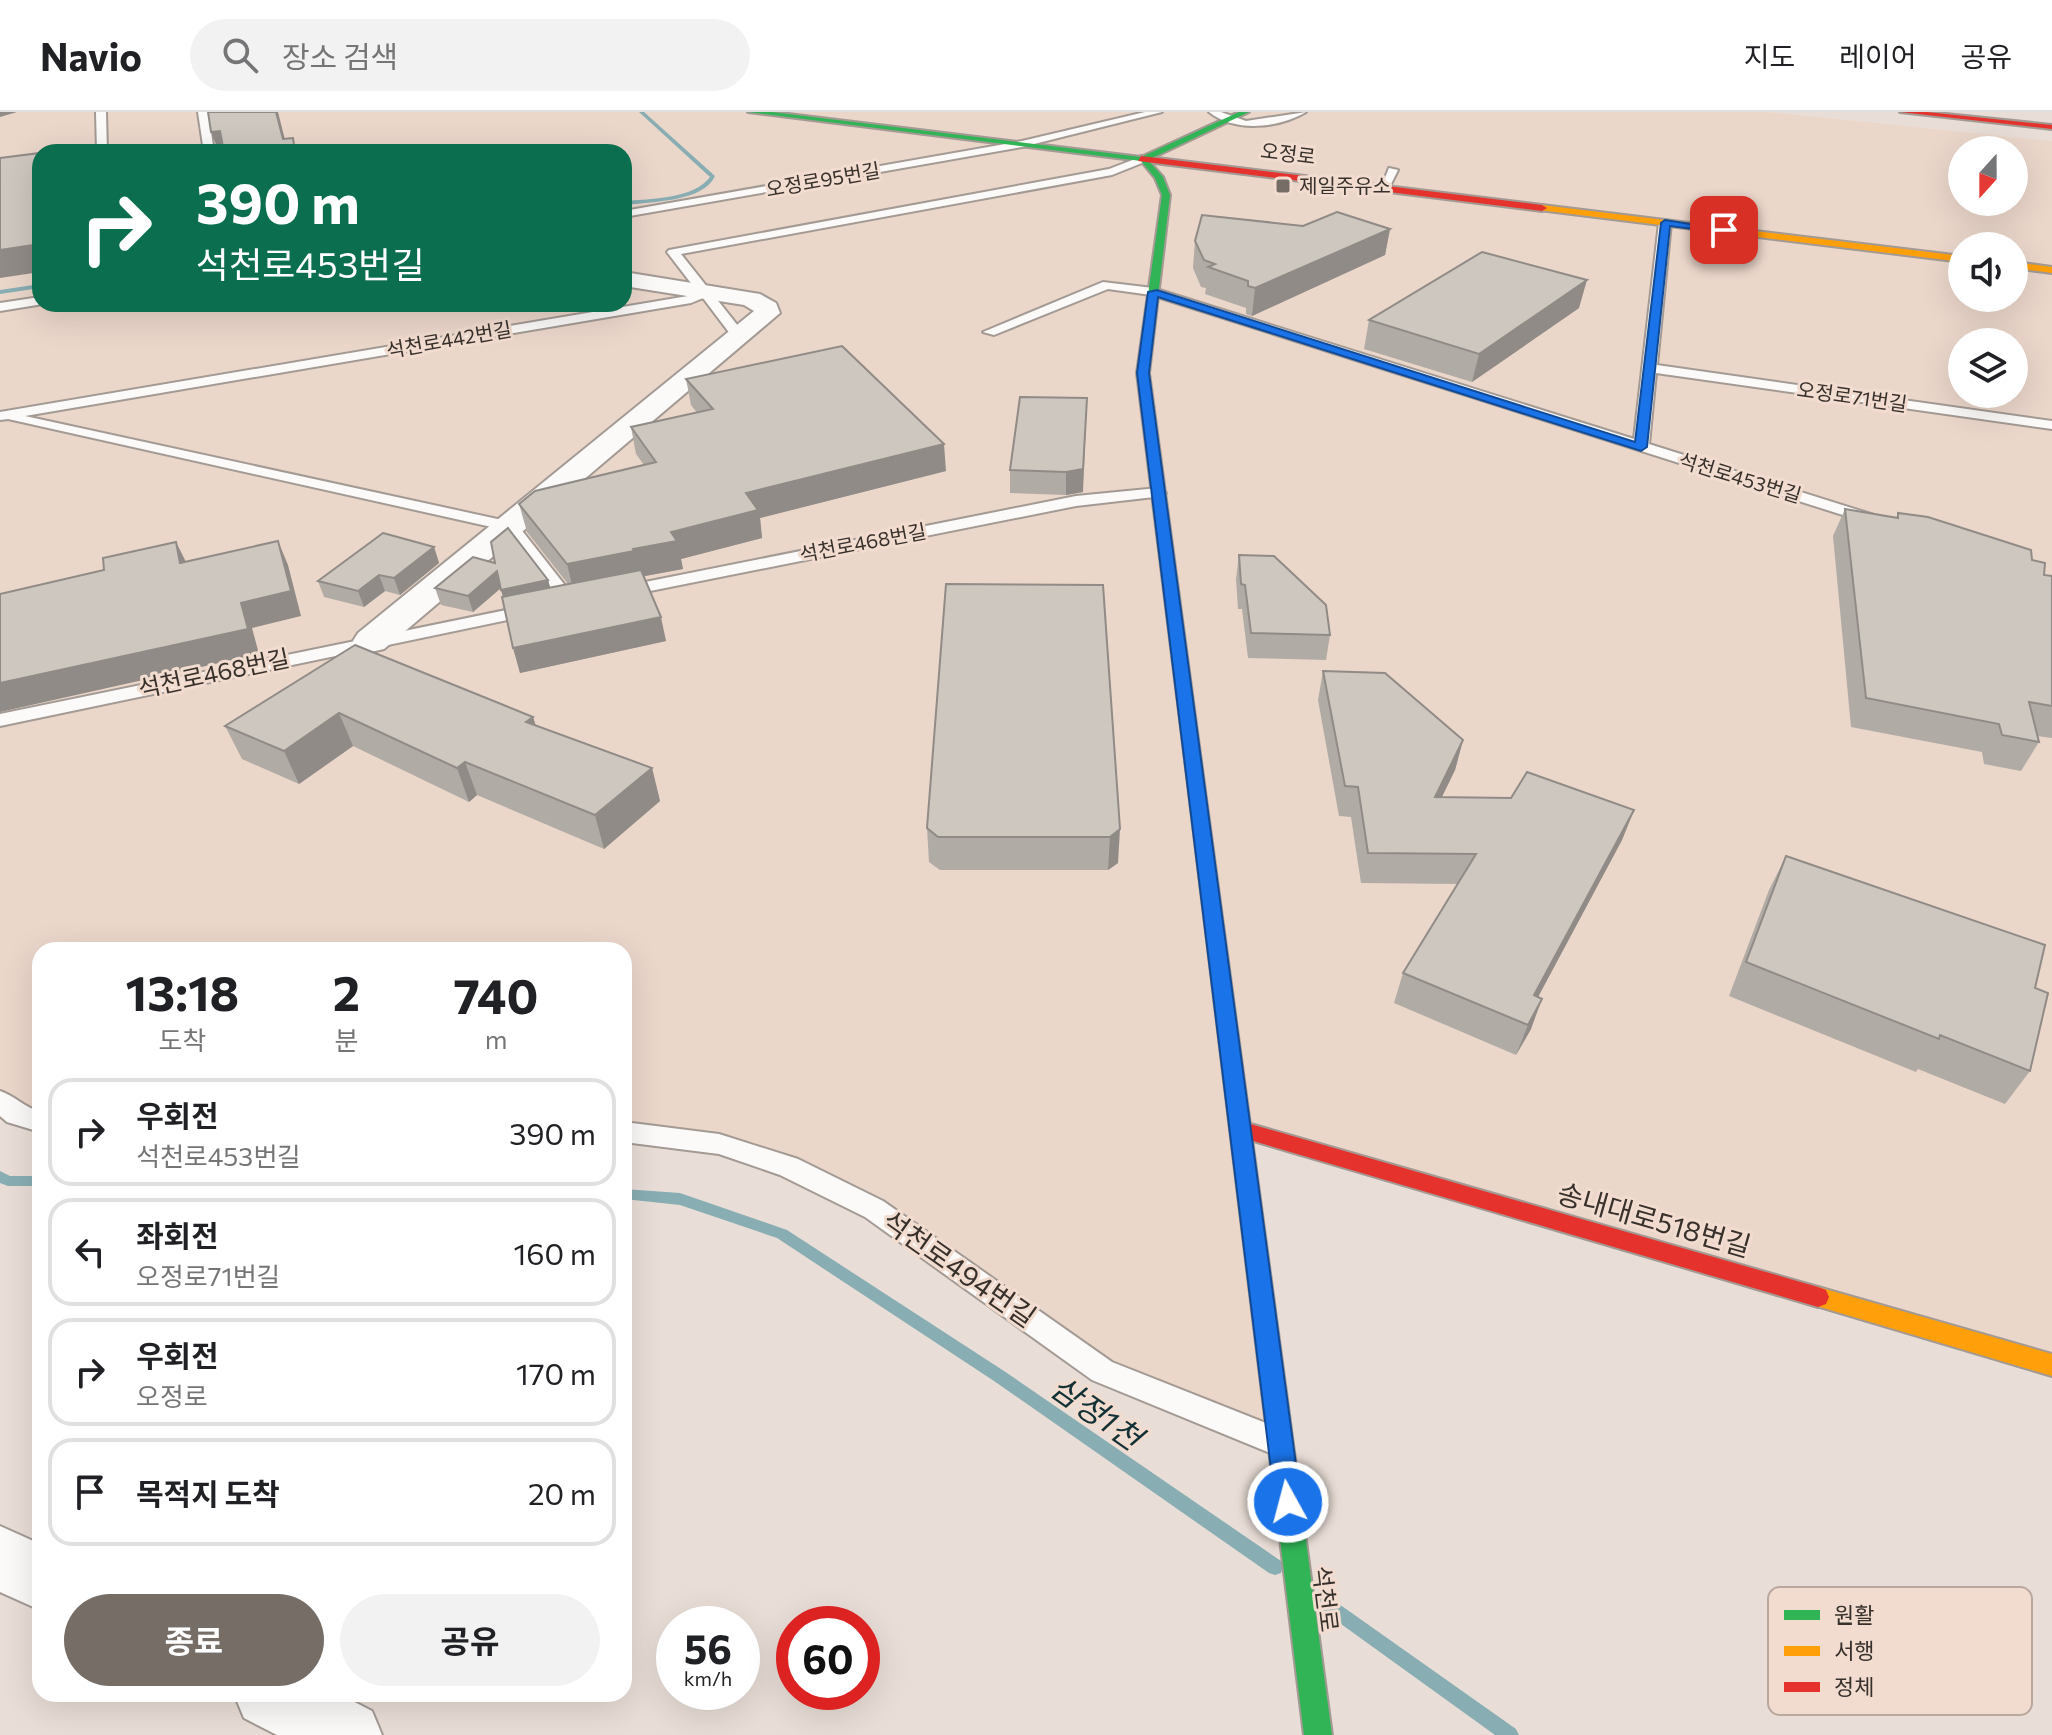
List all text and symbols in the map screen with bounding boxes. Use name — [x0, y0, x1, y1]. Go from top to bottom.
search box — [190, 19, 750, 91]
text: Navio — [40, 32, 142, 79]
icon: search — [218, 33, 262, 77]
text: 장소 검색 — [282, 37, 398, 74]
text: 지도 — [1744, 39, 1795, 73]
text: 레이어 — [1839, 39, 1916, 73]
text: 공유 — [1960, 39, 2012, 73]
north arrow — [1948, 136, 2028, 216]
map controls — [1948, 136, 2028, 408]
street label: 오정로 — [1259, 138, 1317, 168]
street label: 오정로95번길 — [764, 157, 882, 201]
text: 390 m — [196, 167, 360, 236]
place label: 제일주유소 — [1299, 173, 1391, 197]
icon: right — [64, 176, 168, 280]
marker: 제일주유소 — [1274, 177, 1292, 195]
pin — [1690, 196, 1758, 264]
icon: arrive — [1702, 208, 1746, 252]
button: sound — [1948, 232, 2028, 312]
text: 석천로453번길 — [196, 241, 424, 285]
street label: 석천로442번길 — [384, 316, 513, 362]
button: layers — [1948, 328, 2028, 408]
street label: 오정로71번길 — [1795, 376, 1909, 416]
street label: 석천로453번길 — [1676, 447, 1804, 507]
street label: 석천로468번길 — [798, 518, 928, 566]
street label: 석천로468번길 — [135, 642, 292, 703]
text: 13:18 — [126, 962, 239, 1021]
text: 2 — [333, 962, 360, 1021]
text: 740 — [454, 965, 538, 1024]
text: m — [485, 1023, 507, 1054]
text: 도착 — [158, 1024, 206, 1055]
text: 분 — [334, 1024, 358, 1055]
text: 우회전 — [136, 1096, 219, 1133]
icon: right — [68, 1110, 112, 1154]
text: 390 m — [509, 1114, 596, 1151]
text: 석천로453번길 — [136, 1140, 301, 1171]
street label: 송내대로518번길 — [1554, 1175, 1755, 1263]
street label: 석천로494번길 — [876, 1203, 1043, 1334]
text: 좌회전 — [136, 1216, 219, 1253]
icon: left — [68, 1230, 112, 1274]
text: 160 m — [513, 1234, 596, 1271]
text: 오정로71번길 — [136, 1260, 280, 1291]
text: 우회전 — [136, 1336, 219, 1373]
icon: right — [68, 1350, 112, 1394]
text: 170 m — [516, 1354, 596, 1391]
water label: 삼정1천 — [1044, 1366, 1153, 1459]
text: 오정로 — [136, 1380, 208, 1411]
position arrow — [1246, 1460, 1330, 1544]
icon: arrive — [68, 1470, 112, 1514]
text: 목적지 도착 — [136, 1474, 280, 1511]
text: 20 m — [528, 1474, 596, 1511]
street label: 석천로 — [1308, 1564, 1345, 1633]
legend — [1768, 1587, 2032, 1715]
button: 종료 — [64, 1594, 324, 1686]
button: 공유 — [340, 1594, 600, 1686]
text: 원활 — [1834, 1601, 1874, 1628]
speed limit sign: 60 — [776, 1606, 880, 1710]
text: 56 — [684, 1623, 732, 1672]
text: 서행 — [1834, 1637, 1874, 1664]
text: km/h — [684, 1666, 732, 1690]
text: 정체 — [1834, 1673, 1874, 1700]

